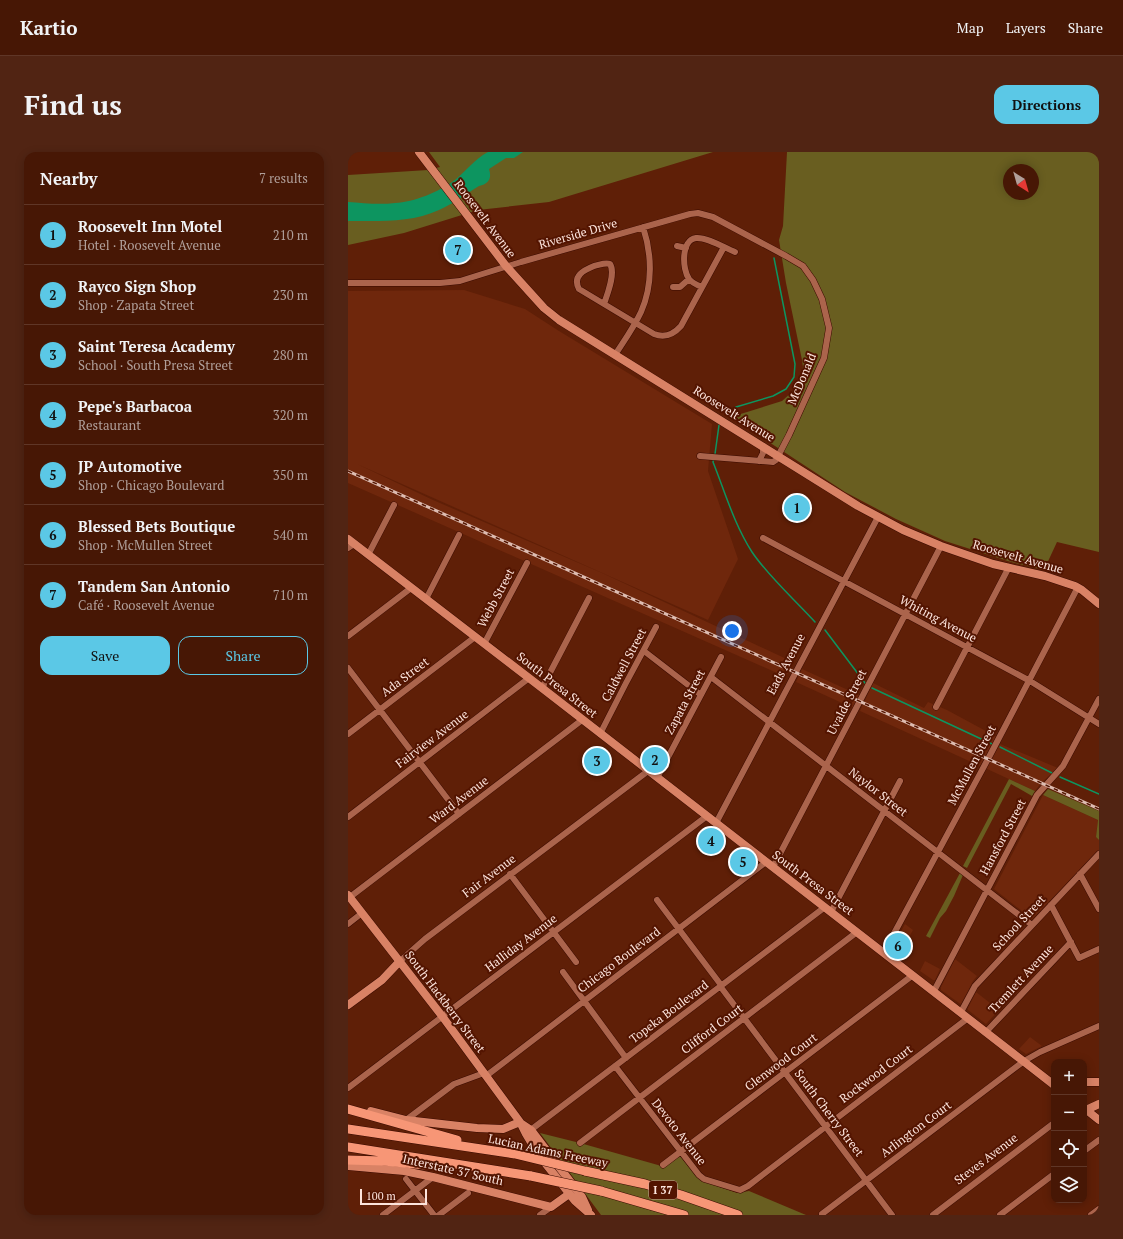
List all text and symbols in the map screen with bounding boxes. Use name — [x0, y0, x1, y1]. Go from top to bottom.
text: Kartio — [20, 15, 77, 40]
text: Map — [957, 18, 984, 37]
text: Layers — [1006, 18, 1046, 37]
text: Share — [1068, 18, 1103, 37]
button: Directions — [994, 85, 1099, 124]
text: Find us — [24, 86, 122, 123]
north arrow — [1003, 164, 1039, 200]
text: Nearby — [40, 167, 98, 190]
text: 7 results — [259, 169, 308, 187]
street label: Roosevelt Avenue — [451, 177, 520, 261]
street label: Riverside Drive — [537, 215, 619, 252]
text: Roosevelt Inn Motel — [78, 216, 222, 236]
text: 1 — [49, 226, 57, 244]
text: 210 m — [273, 226, 308, 244]
pin: 7 — [445, 235, 471, 265]
text: Hotel · Roosevelt Avenue — [78, 236, 221, 254]
text: Rayco Sign Shop — [78, 276, 196, 296]
text: 2 — [49, 286, 57, 304]
text: 230 m — [273, 286, 308, 304]
text: Shop · Zapata Street — [78, 296, 194, 314]
text: Saint Teresa Academy — [78, 336, 235, 356]
text: 3 — [49, 346, 57, 364]
text: 280 m — [273, 346, 308, 364]
street label: McDonald — [784, 350, 819, 407]
text: School · South Presa Street — [78, 356, 233, 374]
street label: Roosevelt Avenue — [691, 382, 778, 445]
text: Pepe's Barbacoa — [78, 396, 192, 416]
text: 4 — [49, 406, 57, 424]
text: 320 m — [273, 406, 308, 424]
text: Restaurant — [78, 416, 141, 434]
text: JP Automotive — [78, 456, 182, 476]
text: 5 — [49, 466, 57, 484]
text: 350 m — [273, 466, 308, 484]
text: Shop · Chicago Boulevard — [78, 476, 225, 494]
pin: 1 — [784, 493, 810, 523]
text: Blessed Bets Boutique — [78, 516, 235, 536]
text: 6 — [49, 526, 57, 544]
text: 540 m — [273, 526, 308, 544]
text: Shop · McMullen Street — [78, 536, 213, 554]
street label: Roosevelt Avenue — [971, 536, 1065, 577]
street label: Webb Street — [474, 565, 518, 630]
text: Tandem San Antonio — [78, 576, 230, 596]
text: 7 — [49, 586, 57, 604]
text: 710 m — [273, 586, 308, 604]
street label: Whiting Avenue — [897, 592, 979, 645]
text: Café · Roosevelt Avenue — [78, 596, 215, 614]
your location — [722, 621, 742, 641]
street label: Caldwell Street — [598, 625, 649, 704]
street label: Eads Avenue — [763, 631, 808, 697]
button: Save — [40, 636, 170, 675]
button: Share — [178, 636, 308, 675]
street label: South Presa Street — [514, 648, 601, 721]
street label: Ada Street — [378, 653, 432, 699]
street label: Zapata Street — [661, 666, 708, 737]
street label: Uvalde Street — [824, 666, 870, 737]
street label: Fairview Avenue — [392, 706, 471, 771]
street label: McMullen Street — [944, 722, 999, 807]
pin: 2 — [642, 745, 668, 775]
pin: 3 — [584, 746, 610, 776]
street label: Naylor Street — [846, 764, 911, 820]
street label: Ward Avenue — [426, 773, 491, 827]
street label: Hansford Street — [976, 796, 1029, 877]
pin: 4 — [698, 826, 724, 856]
pin: 5 — [730, 847, 756, 877]
street label: South Presa Street — [770, 847, 858, 919]
street label: Fair Avenue — [459, 851, 518, 900]
street label: School Street — [989, 891, 1049, 954]
street label: Halliday Avenue — [482, 911, 560, 975]
street label: Chicago Boulevard — [574, 923, 663, 996]
pin: 6 — [885, 931, 911, 961]
street label: Tremlett Avenue — [985, 941, 1056, 1016]
street label: South Hackberry Street — [402, 948, 489, 1056]
street label: Topeka Boulevard — [626, 977, 711, 1046]
street label: Clifford Court — [678, 1000, 746, 1057]
street label: Glenwood Court — [742, 1029, 820, 1094]
street label: Rockwood Court — [836, 1041, 916, 1106]
map controls — [1051, 1059, 1087, 1203]
button: + — [1051, 1059, 1087, 1095]
street label: South Cherry Street — [792, 1066, 867, 1160]
button: − — [1051, 1095, 1087, 1131]
street label: Devoto Avenue — [649, 1096, 710, 1168]
street label: Arlington Court — [877, 1097, 954, 1160]
street label: Lucian Adams Freeway — [487, 1130, 610, 1171]
street label: Steves Avenue — [951, 1130, 1020, 1187]
button: locate — [1051, 1131, 1087, 1167]
street label: Interstate 37 South — [401, 1151, 505, 1188]
button: layers — [1051, 1167, 1087, 1203]
road number: I 37 — [649, 1181, 677, 1199]
scale bar — [360, 1187, 427, 1206]
text: 100 m — [366, 1189, 396, 1203]

